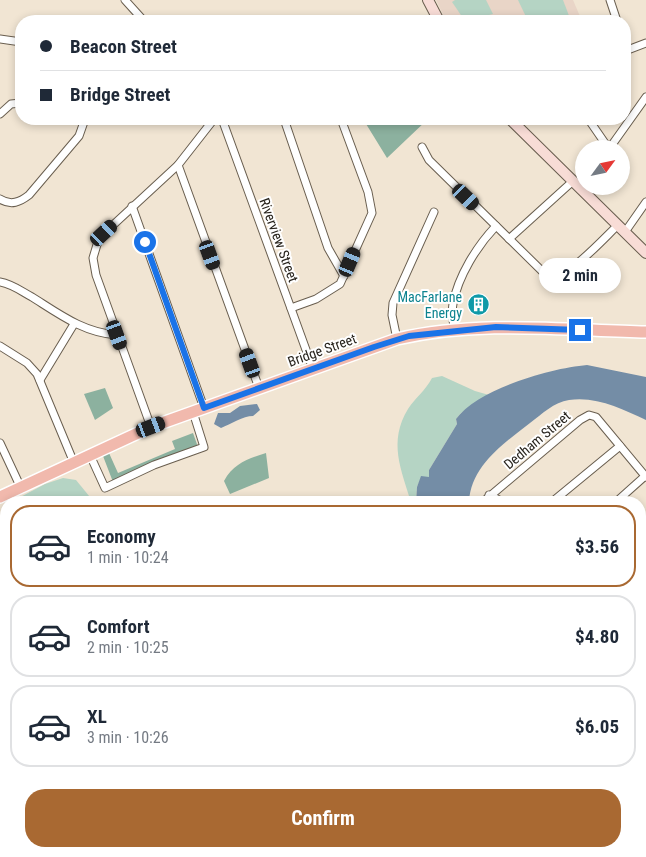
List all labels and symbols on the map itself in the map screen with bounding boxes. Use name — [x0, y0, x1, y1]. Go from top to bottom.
north arrow — [575, 140, 630, 195]
car — [449, 181, 482, 213]
street label: Riverview Street — [256, 196, 302, 284]
car — [87, 217, 120, 249]
route start — [134, 231, 156, 253]
car — [197, 238, 222, 272]
car — [337, 245, 362, 279]
callout: 2 min — [539, 258, 621, 292]
place label: MacFarlane Energy — [398, 289, 462, 321]
building icon: MacFarlane Energy — [466, 293, 490, 317]
car — [104, 318, 129, 352]
route end — [569, 319, 591, 341]
street label: Bridge Street — [286, 330, 358, 370]
car — [237, 346, 262, 380]
street label: Dedham Street — [501, 408, 573, 472]
car — [134, 415, 167, 439]

